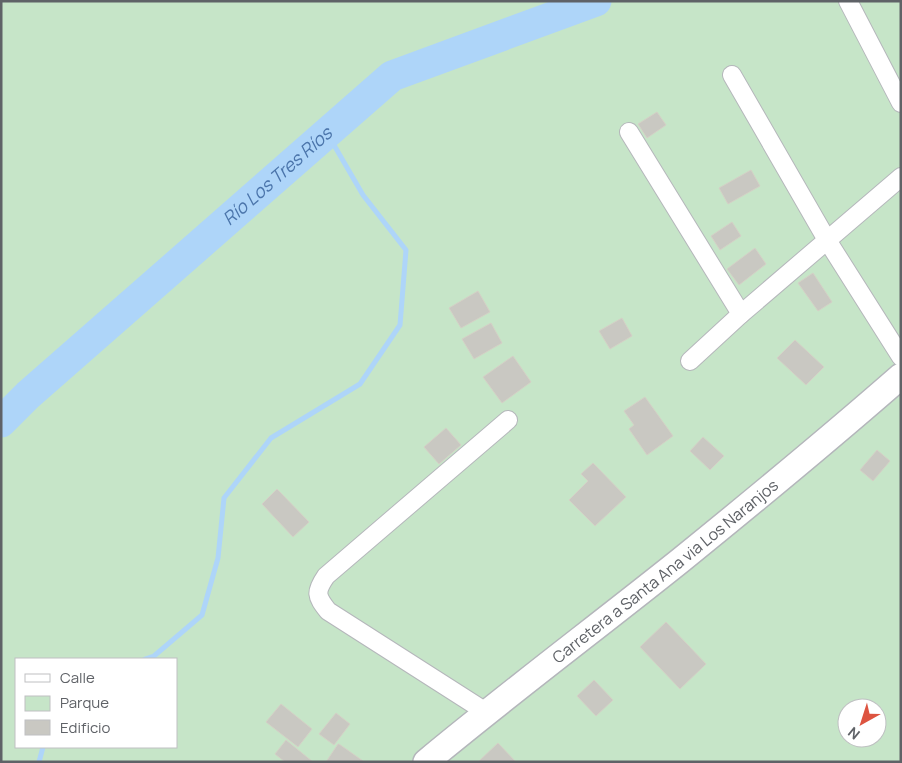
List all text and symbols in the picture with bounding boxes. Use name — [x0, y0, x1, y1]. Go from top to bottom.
water label: Río Los Tres Ríos — [217, 120, 338, 230]
street label: Carretera a Santa Ana via Los Naranjos — [548, 474, 783, 668]
legend — [15, 658, 178, 748]
text: Calle — [60, 667, 95, 688]
text: Parque — [60, 692, 109, 713]
north arrow — [837, 698, 887, 748]
text: Edificio — [60, 717, 111, 738]
text: N — [844, 723, 863, 744]

